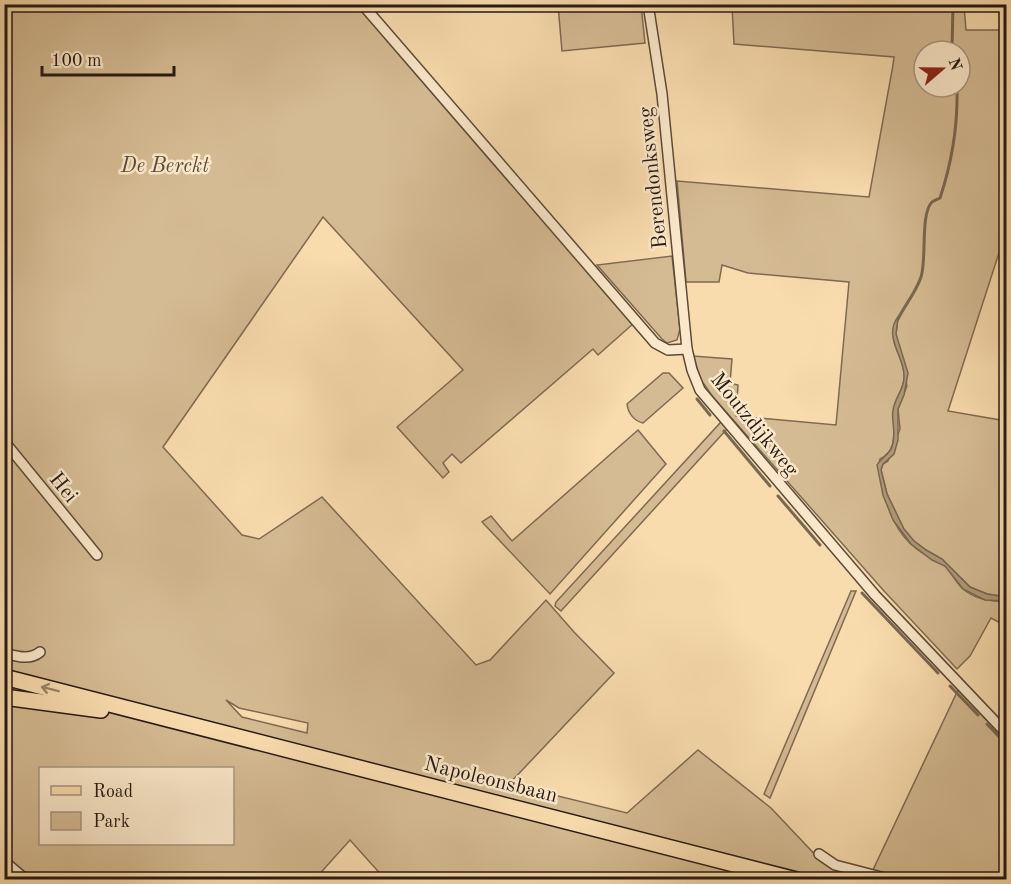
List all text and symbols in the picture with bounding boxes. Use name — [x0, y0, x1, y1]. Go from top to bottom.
scale bar — [42, 39, 174, 77]
north arrow — [912, 39, 972, 99]
text: 100 m — [51, 52, 102, 70]
text: N — [945, 56, 964, 74]
street label: Berendonksweg — [636, 105, 671, 250]
park label: De Berckt — [120, 156, 209, 177]
street label: Moutzdijkweg — [706, 369, 802, 481]
street label: Hei — [45, 469, 81, 507]
one-way arrow — [41, 682, 60, 694]
street label: Napoleonsbaan — [422, 754, 560, 807]
legend — [39, 767, 234, 845]
text: Road — [93, 783, 133, 801]
text: Park — [93, 813, 130, 831]

